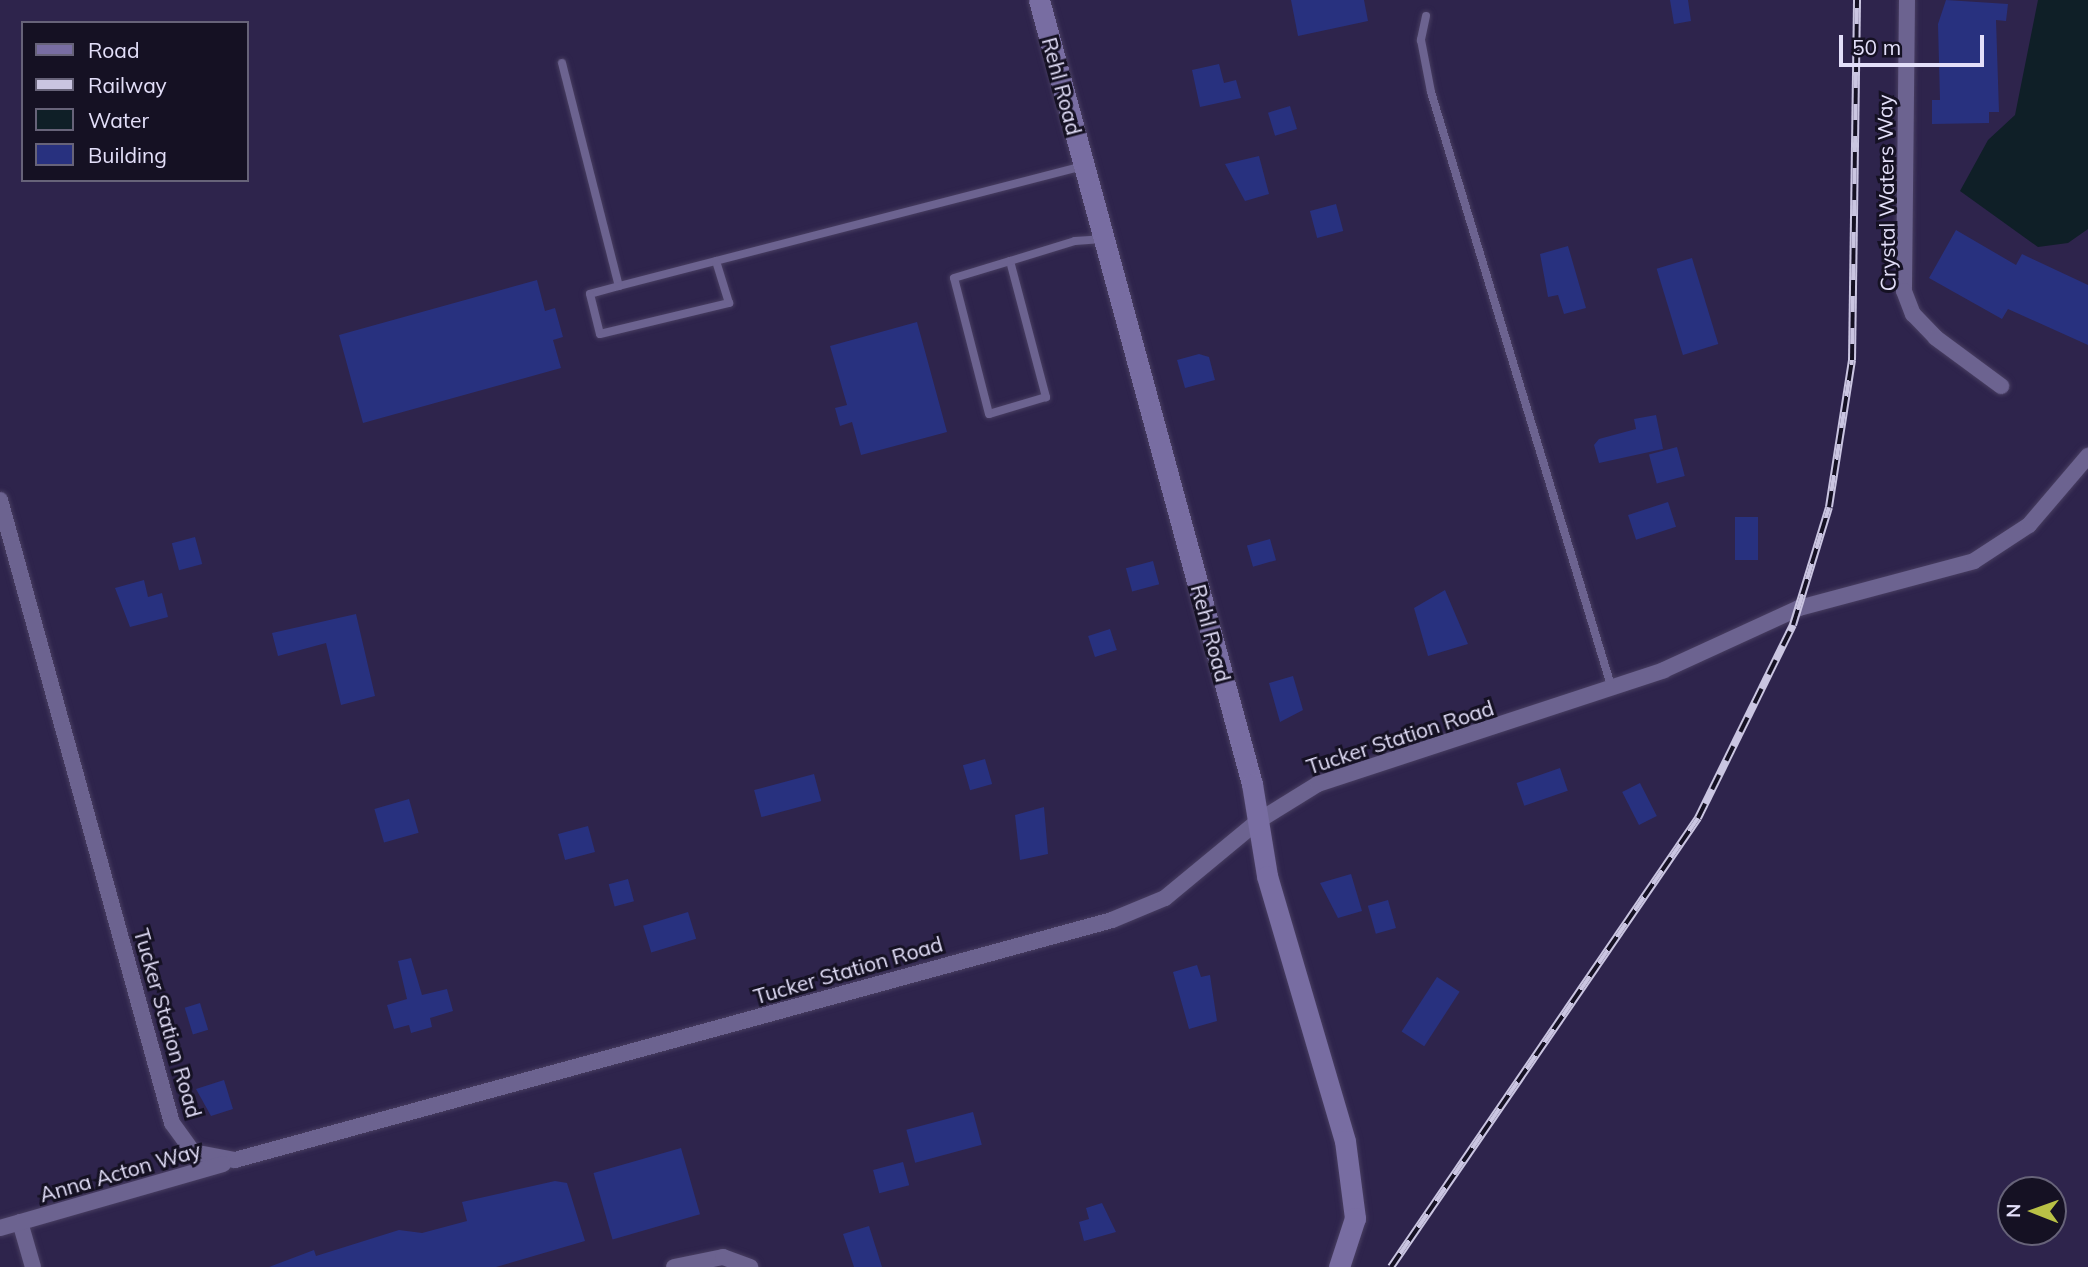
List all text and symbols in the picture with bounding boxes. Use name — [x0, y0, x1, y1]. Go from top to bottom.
legend — [21, 21, 248, 182]
scale bar — [1843, 21, 1988, 65]
street label: Rehl Road — [1037, 34, 1087, 138]
text: 50 m — [1852, 34, 1901, 60]
text: Road — [88, 37, 139, 63]
text: Railway — [88, 72, 167, 98]
street label: Crystal Waters Way — [1872, 94, 1900, 292]
text: Water — [88, 107, 149, 133]
text: Building — [88, 142, 167, 168]
street label: Rehl Road — [1186, 581, 1236, 685]
street label: Tucker Station Road — [1303, 695, 1497, 779]
street label: Tucker Station Road — [129, 926, 207, 1120]
street label: Tucker Station Road — [751, 931, 945, 1009]
street label: Anna Acton Way — [36, 1137, 204, 1207]
north arrow — [1997, 1176, 2067, 1246]
text: N — [2001, 1203, 2025, 1218]

